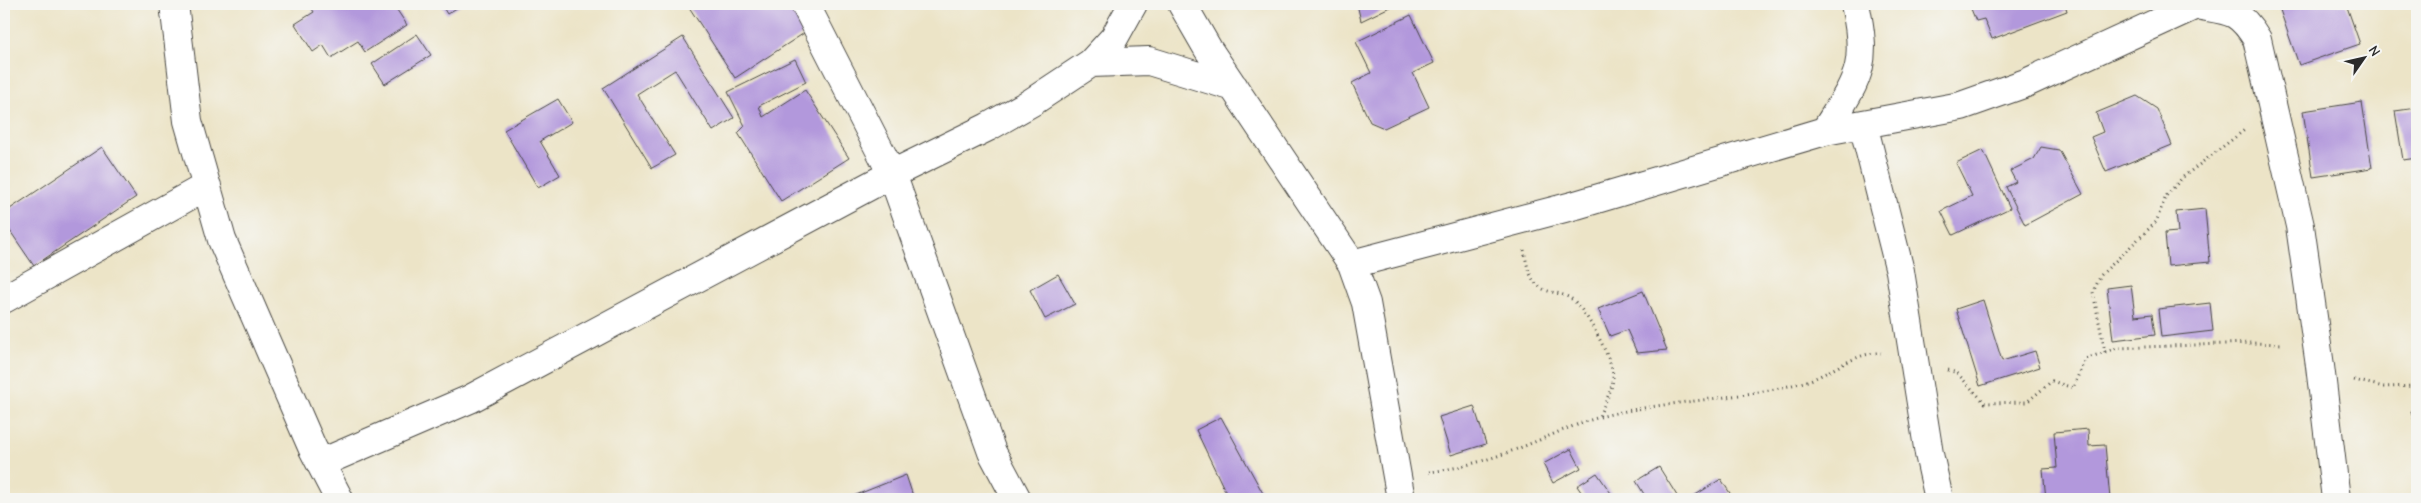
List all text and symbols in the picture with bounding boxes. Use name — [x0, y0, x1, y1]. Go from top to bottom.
north arrow — [2338, 32, 2388, 82]
text: N — [2365, 42, 2384, 60]

